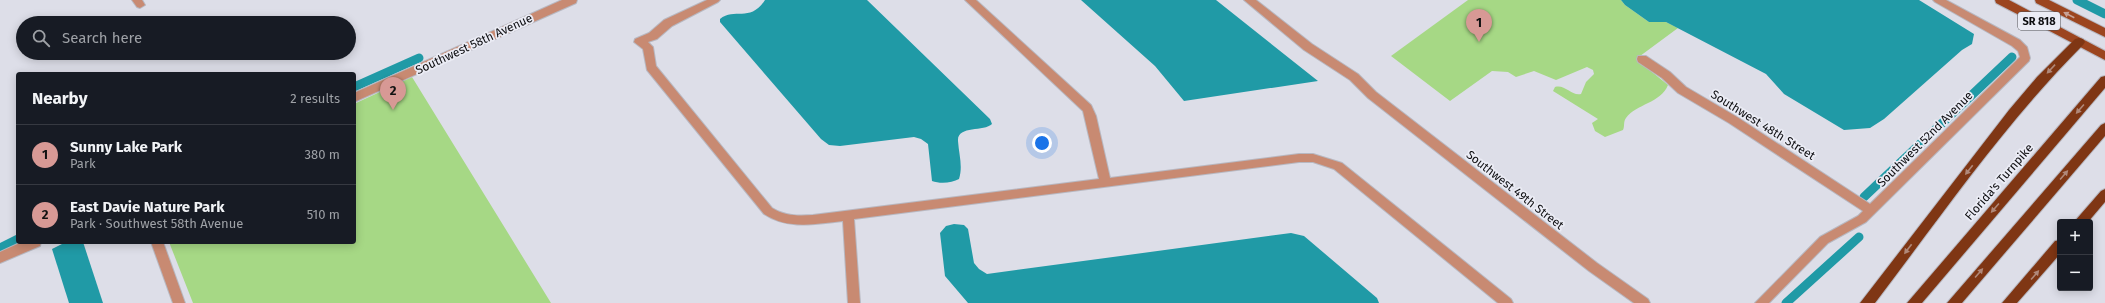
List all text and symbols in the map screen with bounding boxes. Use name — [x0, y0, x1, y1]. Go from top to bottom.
pin: 1 — [1466, 9, 1492, 42]
street label: Southwest 58th Avenue — [413, 11, 535, 77]
road number: SR 818 — [2018, 12, 2060, 30]
one-way arrow — [2063, 12, 2075, 18]
search box — [16, 16, 356, 60]
icon: search — [30, 27, 52, 49]
text: Search here — [62, 29, 142, 47]
one-way arrow — [2046, 64, 2056, 74]
pin: 2 — [380, 77, 406, 110]
street label: Southwest 48th Street — [1708, 87, 1818, 163]
text: Nearby — [32, 88, 87, 109]
street label: Southwest 52nd Avenue — [1874, 88, 1976, 190]
text: 2 results — [290, 91, 340, 106]
one-way arrow — [2075, 104, 2084, 115]
your location — [1032, 133, 1052, 153]
text: Sunny Lake Park — [70, 138, 182, 156]
street label: Florida's Turnpike — [1962, 141, 2036, 223]
text: 1 — [42, 147, 48, 162]
text: 380 m — [305, 147, 340, 162]
street label: Southwest 49th Street — [1464, 148, 1567, 233]
text: Park — [70, 156, 96, 171]
one-way arrow — [1964, 164, 1973, 175]
one-way arrow — [2060, 170, 2069, 180]
text: East Davie Nature Park — [70, 198, 224, 216]
one-way arrow — [1990, 203, 2000, 213]
text: 2 — [42, 207, 48, 222]
text: 510 m — [307, 207, 340, 222]
text: Park · Southwest 58th Avenue — [70, 216, 243, 231]
map controls — [2057, 219, 2093, 291]
button: + — [2057, 219, 2093, 255]
one-way arrow — [1904, 243, 1912, 254]
button: − — [2057, 255, 2093, 291]
one-way arrow — [1975, 268, 1984, 279]
one-way arrow — [2030, 269, 2039, 280]

